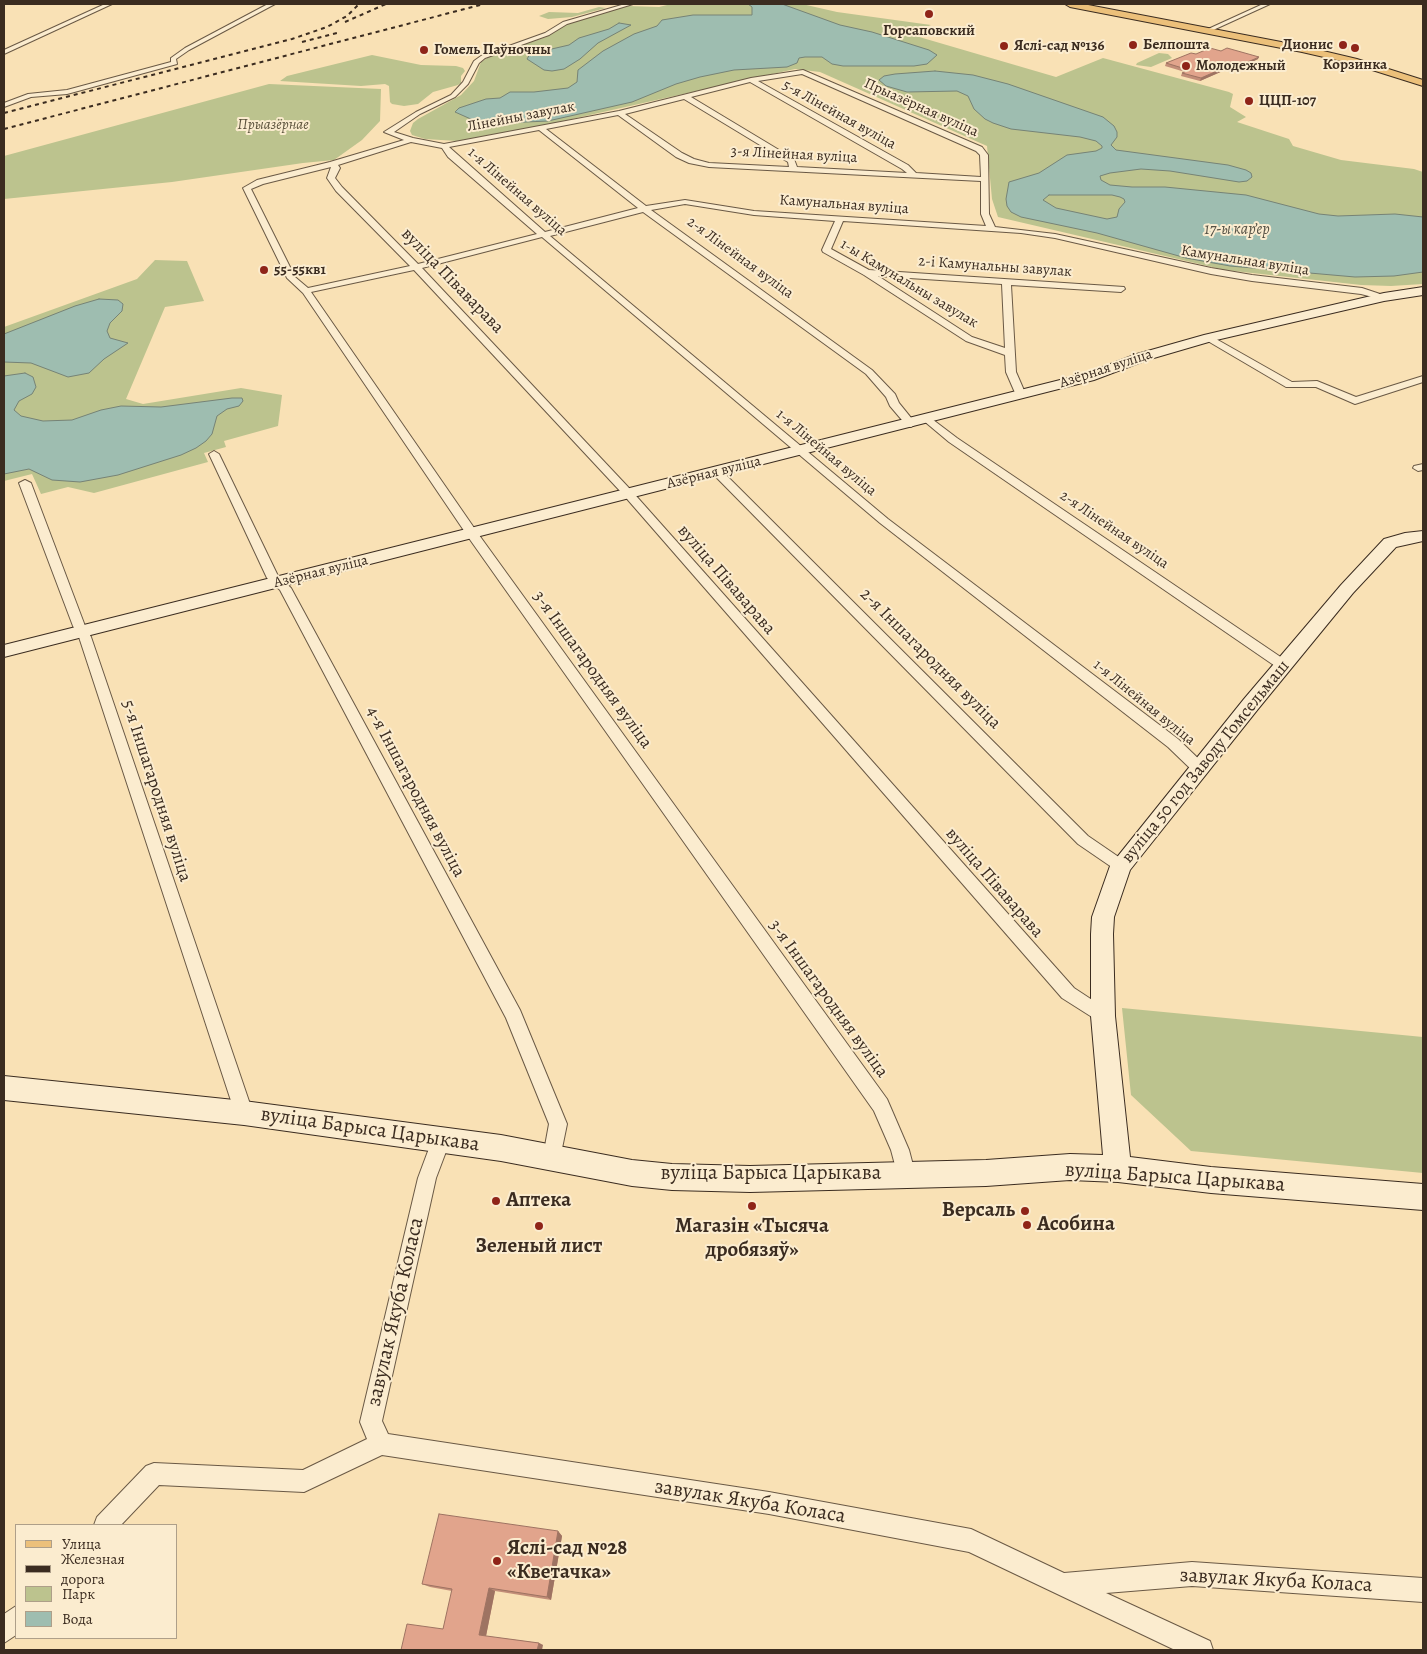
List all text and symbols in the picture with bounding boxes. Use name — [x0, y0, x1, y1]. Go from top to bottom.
marker: Горсаповский — [923, 8, 935, 20]
place label: Горсаповский — [883, 22, 975, 40]
place label: Белпошта — [1143, 36, 1210, 54]
place label: Дионис — [1282, 36, 1333, 54]
place label: Яслі-сад №136 — [1014, 37, 1104, 55]
marker: Белпошта — [1127, 39, 1139, 51]
marker: Дионис — [1337, 39, 1349, 51]
marker: Яслі-сад №136 — [998, 40, 1010, 52]
place label: Гомель Паўночны — [434, 41, 551, 59]
marker: Корзинка — [1349, 42, 1361, 54]
marker: Гомель Паўночны — [418, 44, 430, 56]
place label: Корзинка — [1323, 56, 1387, 74]
place label: Молодежный — [1196, 57, 1286, 75]
marker: Молодежный — [1180, 60, 1192, 72]
street label: Прыазёрная вуліца — [861, 75, 981, 141]
street label: 5-я Лінейная вуліца — [779, 76, 899, 154]
place label: ЦЦП-107 — [1259, 92, 1316, 110]
marker: ЦЦП-107 — [1243, 95, 1255, 107]
street label: Лінейны завулак — [466, 98, 576, 136]
park label: Прыазёрнае — [237, 116, 309, 134]
street label: 3-я Лінейная вуліца — [730, 143, 858, 167]
street label: 1-я Лінейная вуліца — [464, 144, 570, 240]
street label: Камунальная вуліца — [779, 192, 909, 218]
street label: 2-я Лінейная вуліца — [683, 213, 797, 303]
water label: 17-ы кар’ер — [1204, 220, 1270, 240]
street label: вуліца Піваварава — [396, 224, 508, 338]
street label: 1-ы Камунальны завулак — [837, 236, 981, 332]
street label: Камунальная вуліца — [1180, 242, 1310, 280]
street label: 2-і Камунальны завулак — [918, 253, 1072, 281]
place label: 55-55кв1 — [274, 261, 326, 279]
marker: 55-55кв1 — [258, 264, 270, 276]
street label: Азёрная вуліца — [1057, 346, 1155, 392]
street label: 1-я Лінейная вуліца — [772, 406, 880, 500]
street label: Азёрная вуліца — [665, 453, 763, 493]
street label: 2-я Лінейная вуліца — [1056, 487, 1172, 573]
street label: вуліца Піваварава — [672, 521, 780, 639]
street label: Азёрная вуліца — [272, 552, 370, 592]
street label: 2-я Іншагародняя вуліца — [855, 584, 1005, 734]
street label: 3-я Іншагародняя вуліца — [528, 587, 656, 753]
street label: 1-я Лінейная вуліца — [1090, 656, 1198, 750]
street label: вуліца 50 год Заводу Гомсельмаш — [1117, 656, 1295, 868]
street label: 5-я Іншагародняя вуліца — [116, 697, 196, 885]
street label: 4-я Іншагародняя вуліца — [361, 703, 469, 881]
street label: вуліца Піваварава — [940, 824, 1048, 942]
street label: 3-я Іншагародняя вуліца — [764, 916, 892, 1082]
street label: вуліца Барыса Царыкава — [259, 1102, 481, 1158]
street label: вуліца Барыса Царыкава — [1064, 1158, 1286, 1198]
street label: вуліца Барыса Царыкава — [661, 1161, 881, 1187]
place label: Аптека — [506, 1188, 571, 1214]
marker: Аптека — [490, 1195, 502, 1207]
place label: Версаль — [942, 1198, 1015, 1224]
marker: Магазін «Тысяча дробязяў» — [746, 1200, 758, 1212]
marker: Версаль — [1019, 1205, 1031, 1217]
place label: Асобина — [1037, 1212, 1115, 1238]
place label: Магазін «Тысяча дробязяў» — [675, 1214, 829, 1264]
street label: завулак Якуба Коласа — [362, 1215, 430, 1409]
marker: Асобина — [1021, 1219, 1033, 1231]
marker: Зеленый лист — [533, 1220, 545, 1232]
place label: Зеленый лист — [476, 1234, 602, 1260]
street label: завулак Якуба Коласа — [653, 1474, 847, 1530]
legend — [15, 1524, 178, 1639]
text: Улица — [62, 1534, 101, 1554]
place label: Яслі-сад №28 «Кветачка» — [507, 1536, 627, 1586]
text: Железная дорога — [61, 1549, 125, 1589]
marker: Яслі-сад №28 «Кветачка» — [491, 1555, 503, 1567]
street label: завулак Якуба Коласа — [1179, 1563, 1373, 1599]
text: Парк — [62, 1584, 95, 1604]
text: Вода — [62, 1609, 93, 1629]

